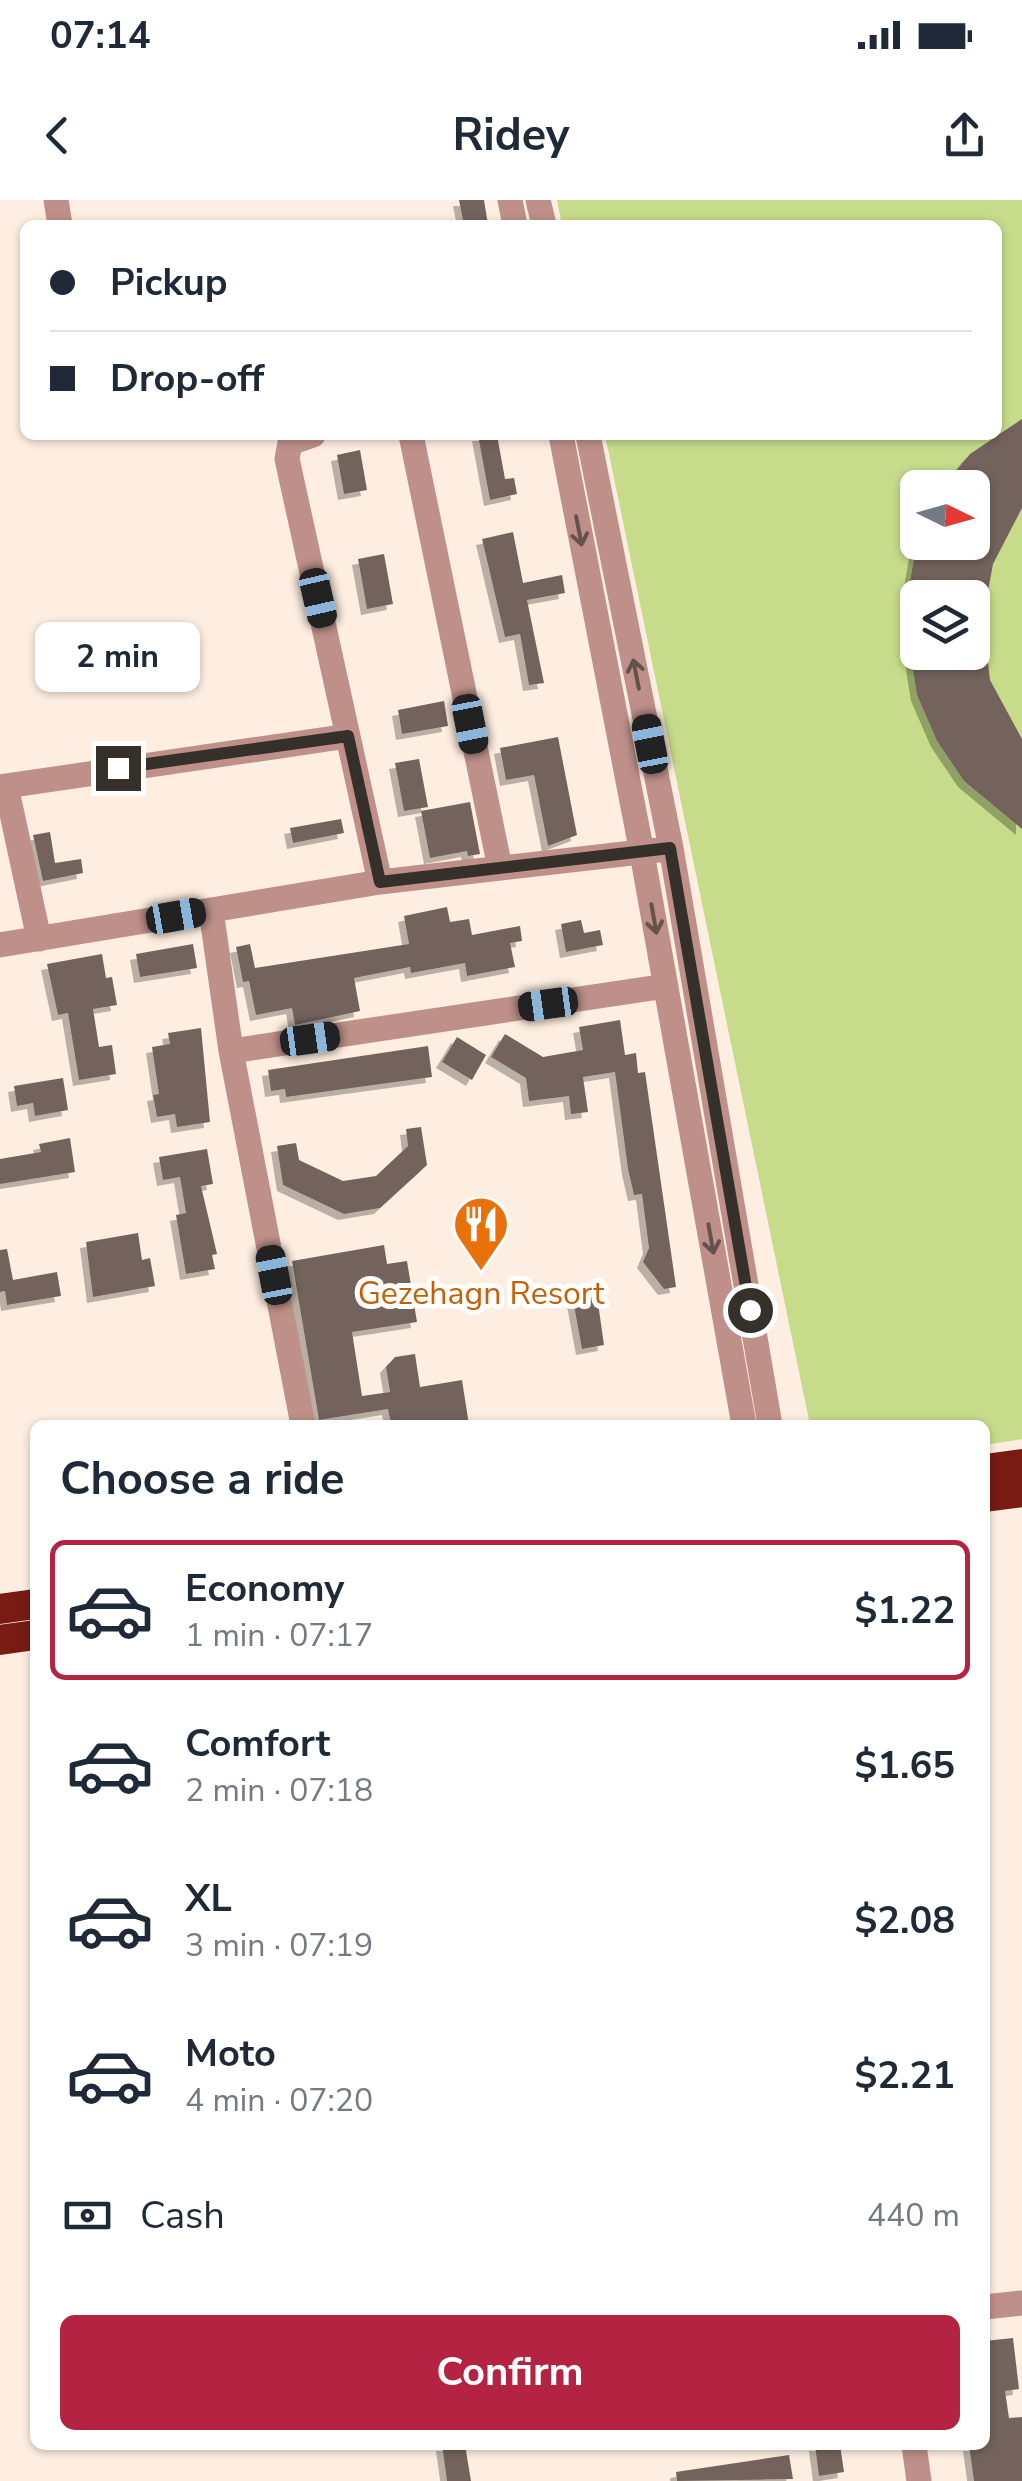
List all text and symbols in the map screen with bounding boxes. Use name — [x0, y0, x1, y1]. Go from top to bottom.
text: 07:14 — [50, 10, 151, 61]
text: Ridey — [452, 105, 570, 166]
icon: back — [30, 108, 85, 163]
icon: share — [937, 108, 992, 163]
text: Pickup — [110, 257, 228, 308]
text: Drop-off — [110, 353, 264, 404]
north arrow — [900, 470, 990, 560]
map controls — [900, 470, 990, 670]
one-way arrow — [570, 514, 589, 547]
car — [297, 565, 339, 631]
button: layers — [900, 580, 990, 670]
callout: 2 min — [36, 623, 200, 693]
text: 2 min — [76, 635, 159, 678]
one-way arrow — [626, 659, 645, 691]
car — [450, 692, 490, 756]
car — [630, 712, 670, 776]
route end — [96, 746, 141, 791]
car — [144, 896, 208, 936]
one-way arrow — [645, 902, 664, 934]
car — [516, 985, 580, 1023]
car — [278, 1020, 342, 1058]
restaurant icon: Gezehagn Resort — [451, 1194, 511, 1273]
one-way arrow — [702, 1222, 721, 1254]
car — [254, 1243, 294, 1307]
place label: Gezehagn Resort — [358, 1272, 605, 1315]
route start — [728, 1288, 773, 1333]
text: Choose a ride — [60, 1449, 345, 1510]
text: Economy — [185, 1563, 344, 1614]
icon: car — [65, 1565, 155, 1655]
text: $1.22 — [854, 1585, 955, 1636]
text: 1 min · 07:17 — [185, 1614, 373, 1657]
text: Comfort — [185, 1718, 330, 1769]
icon: car — [65, 1720, 155, 1810]
text: $1.65 — [854, 1740, 955, 1791]
text: 2 min · 07:18 — [185, 1769, 373, 1812]
text: XL — [185, 1873, 232, 1924]
icon: car — [65, 1875, 155, 1965]
text: $2.08 — [854, 1895, 955, 1946]
text: 3 min · 07:19 — [185, 1924, 373, 1967]
text: Moto — [185, 2028, 276, 2079]
icon: car — [65, 2030, 155, 2120]
text: $2.21 — [854, 2050, 955, 2101]
text: 4 min · 07:20 — [185, 2079, 373, 2122]
icon: cash — [60, 2188, 115, 2243]
text: Cash — [140, 2190, 225, 2241]
text: 440 m — [867, 2194, 960, 2237]
button: Confirm — [60, 2315, 960, 2430]

